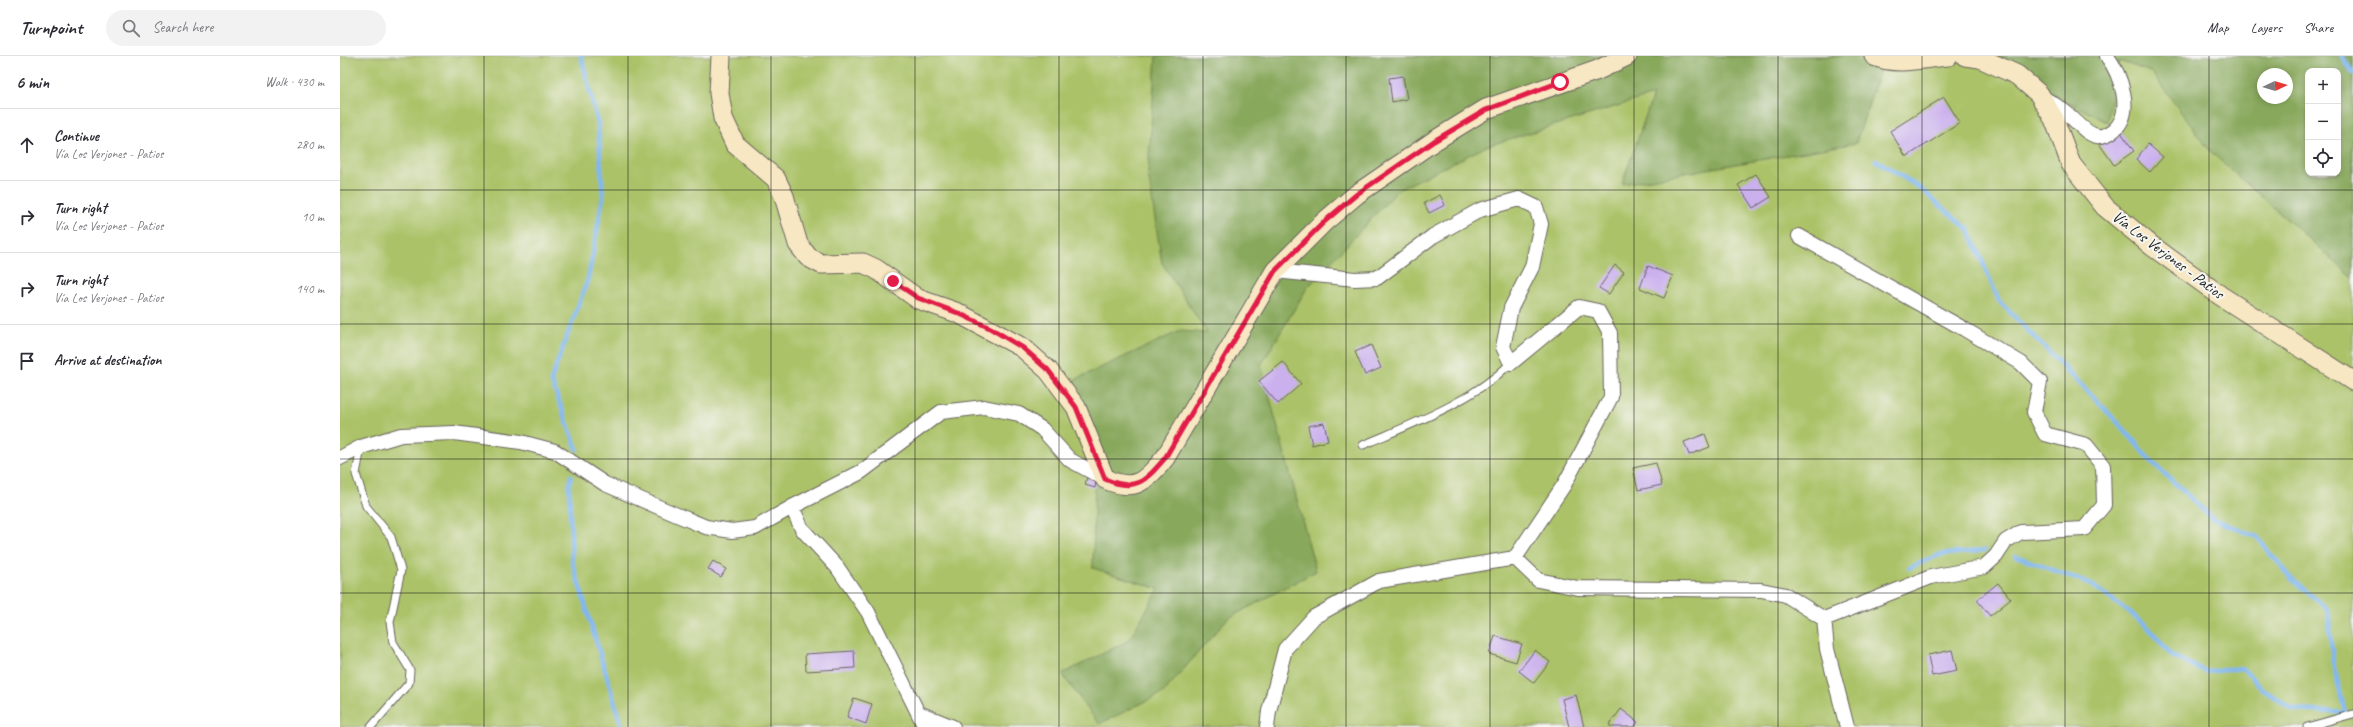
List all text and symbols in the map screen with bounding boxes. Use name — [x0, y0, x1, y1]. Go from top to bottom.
search box — [106, 10, 386, 46]
text: Turnpoint — [20, 16, 82, 40]
icon: search — [120, 17, 142, 39]
text: Search here — [152, 18, 214, 37]
text: Map — [2207, 19, 2229, 36]
text: Layers — [2251, 19, 2282, 36]
text: Share — [2304, 19, 2333, 36]
north arrow — [2257, 68, 2293, 104]
map controls — [2305, 68, 2341, 176]
button: + — [2305, 68, 2341, 104]
text: 6 min — [16, 72, 49, 93]
route start — [1551, 73, 1569, 91]
text: Walk · 430 m — [265, 74, 324, 90]
button: − — [2305, 104, 2341, 140]
text: Continue — [54, 127, 99, 146]
icon: ahead — [16, 134, 38, 156]
text: 280 m — [296, 137, 324, 153]
button: locate — [2305, 140, 2341, 176]
text: Vía Los Verjones - Patios — [54, 146, 163, 162]
text: Turn right — [54, 199, 107, 218]
icon: right — [16, 206, 38, 228]
street label: Vía Los Verjones - Patios — [2108, 206, 2229, 304]
text: 10 m — [302, 209, 324, 225]
text: Vía Los Verjones - Patios — [54, 218, 163, 234]
text: Turn right — [54, 271, 107, 290]
route end — [884, 272, 902, 290]
icon: right — [16, 278, 38, 300]
text: 140 m — [296, 281, 324, 297]
text: Vía Los Verjones - Patios — [54, 290, 163, 306]
icon: arrive — [16, 350, 38, 372]
text: Arrive at destination — [54, 351, 161, 370]

